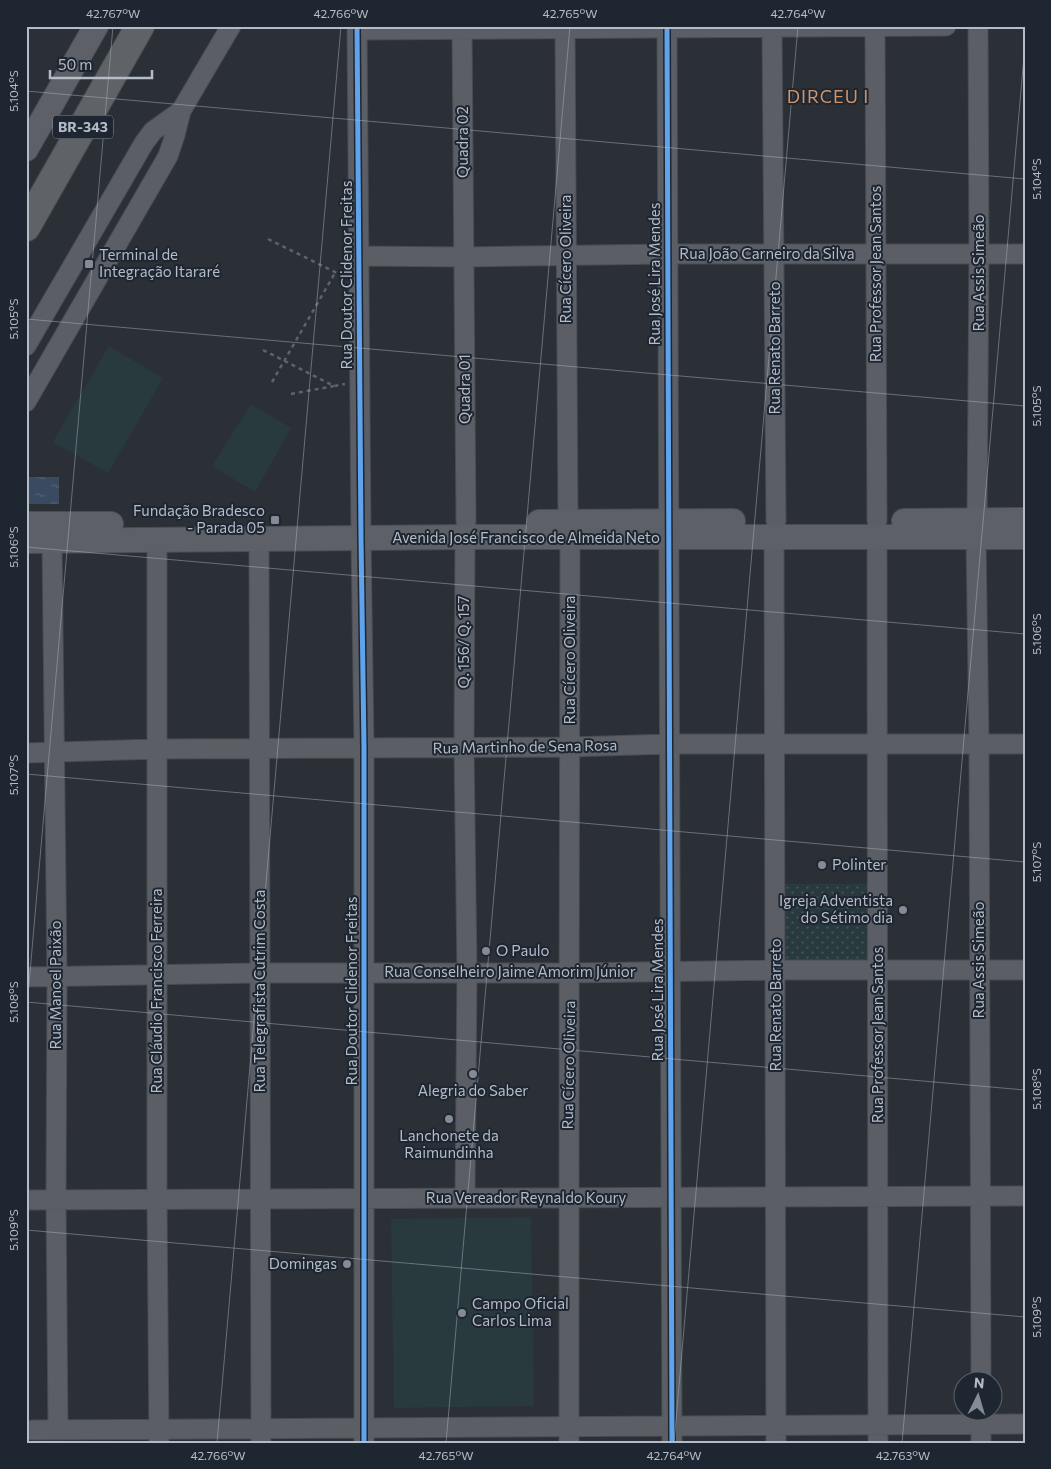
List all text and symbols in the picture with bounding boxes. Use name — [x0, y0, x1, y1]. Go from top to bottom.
text: 42.767°W — [86, 6, 140, 20]
text: 42.766°W — [313, 6, 369, 20]
text: 42.765°W — [543, 6, 597, 20]
text: 42.764°W — [770, 6, 826, 20]
scale bar — [50, 48, 152, 80]
text: 50 m — [58, 55, 92, 73]
text: 5.104°S — [6, 70, 20, 112]
district label: DIRCEU I — [787, 85, 869, 107]
street label: Quadra 02 — [453, 106, 471, 178]
road number: BR-343 — [53, 115, 113, 138]
text: 5.104°S — [1029, 158, 1043, 200]
street label: Rua Doutor Clidenor Freitas — [337, 180, 355, 369]
street label: Rua Professor Jean Santos — [866, 186, 884, 362]
street label: Rua Cícero Oliveira — [556, 195, 574, 323]
street label: Rua José Lira Mendes — [645, 202, 663, 346]
street label: Rua Assis Simeão — [969, 214, 987, 332]
street label: Rua João Carneiro da Silva — [679, 244, 855, 262]
place label: Terminal de Integração Itararé — [99, 245, 220, 280]
marker: Terminal de Integração Itararé — [83, 258, 95, 270]
street label: Rua Renato Barreto — [765, 282, 783, 414]
text: 5.105°S — [6, 298, 20, 340]
street label: Quadra 01 — [455, 354, 473, 424]
text: 5.105°S — [1029, 385, 1043, 427]
place label: Fundação Bradesco - Parada 05 — [133, 501, 265, 536]
marker: Fundação Bradesco - Parada 05 — [269, 514, 281, 526]
text: 5.106°S — [6, 526, 20, 568]
street label: Avenida José Francisco de Almeida Neto — [392, 528, 660, 546]
street label: Q. 156/ Q. 157 — [454, 596, 472, 688]
street label: Rua Cícero Oliveira — [560, 596, 578, 724]
text: 5.106°S — [1029, 613, 1043, 655]
street label: Rua Martinho de Sena Rosa — [433, 735, 617, 757]
text: 5.107°S — [6, 755, 20, 795]
text: 5.107°S — [1029, 842, 1043, 882]
place label: Polinter — [832, 855, 886, 873]
marker: Polinter — [816, 859, 828, 871]
street label: Rua Cláudio Francisco Ferreira — [147, 888, 165, 1094]
street label: Rua Telegrafista Cutrim Costa — [250, 890, 268, 1092]
place label: Igreja Adventista do Sétimo dia — [779, 891, 893, 926]
street label: Rua Doutor Clidenor Freitas — [342, 896, 360, 1085]
street label: Rua Assis Simeão — [969, 901, 987, 1019]
marker: Igreja Adventista do Sétimo dia — [897, 904, 909, 916]
street label: Rua José Lira Mendes — [648, 918, 666, 1062]
street label: Rua Manoel Paixão — [46, 920, 64, 1050]
street label: Rua Renato Barreto — [766, 939, 784, 1071]
place label: O Paulo — [496, 941, 550, 959]
marker: O Paulo — [480, 945, 492, 957]
street label: Rua Professor Jean Santos — [868, 947, 886, 1123]
street label: Rua Conselheiro Jaime Amorim Júnior — [384, 962, 636, 980]
text: 5.108°S — [6, 981, 20, 1023]
street label: Rua Cícero Oliveira — [558, 1000, 578, 1130]
marker: Alegria do Saber — [467, 1068, 479, 1080]
text: 5.108°S — [1029, 1068, 1043, 1110]
place label: Alegria do Saber — [418, 1081, 528, 1099]
marker: Lanchonete da Raimundinha — [443, 1113, 455, 1125]
place label: Lanchonete da Raimundinha — [399, 1126, 499, 1161]
street label: Rua Vereador Reynaldo Koury — [426, 1188, 627, 1206]
text: 5.109°S — [6, 1209, 20, 1251]
place label: Domingas — [269, 1254, 337, 1272]
marker: Domingas — [341, 1258, 353, 1270]
place label: Campo Oficial Carlos Lima — [472, 1294, 569, 1329]
text: 5.109°S — [1029, 1296, 1043, 1338]
marker: Campo Oficial Carlos Lima — [456, 1307, 468, 1319]
north arrow — [954, 1372, 1004, 1422]
text: N — [973, 1374, 985, 1391]
text: 42.766°W — [190, 1448, 246, 1462]
text: 42.765°W — [419, 1448, 473, 1462]
text: 42.764°W — [646, 1448, 702, 1462]
text: 42.763°W — [876, 1448, 930, 1462]

